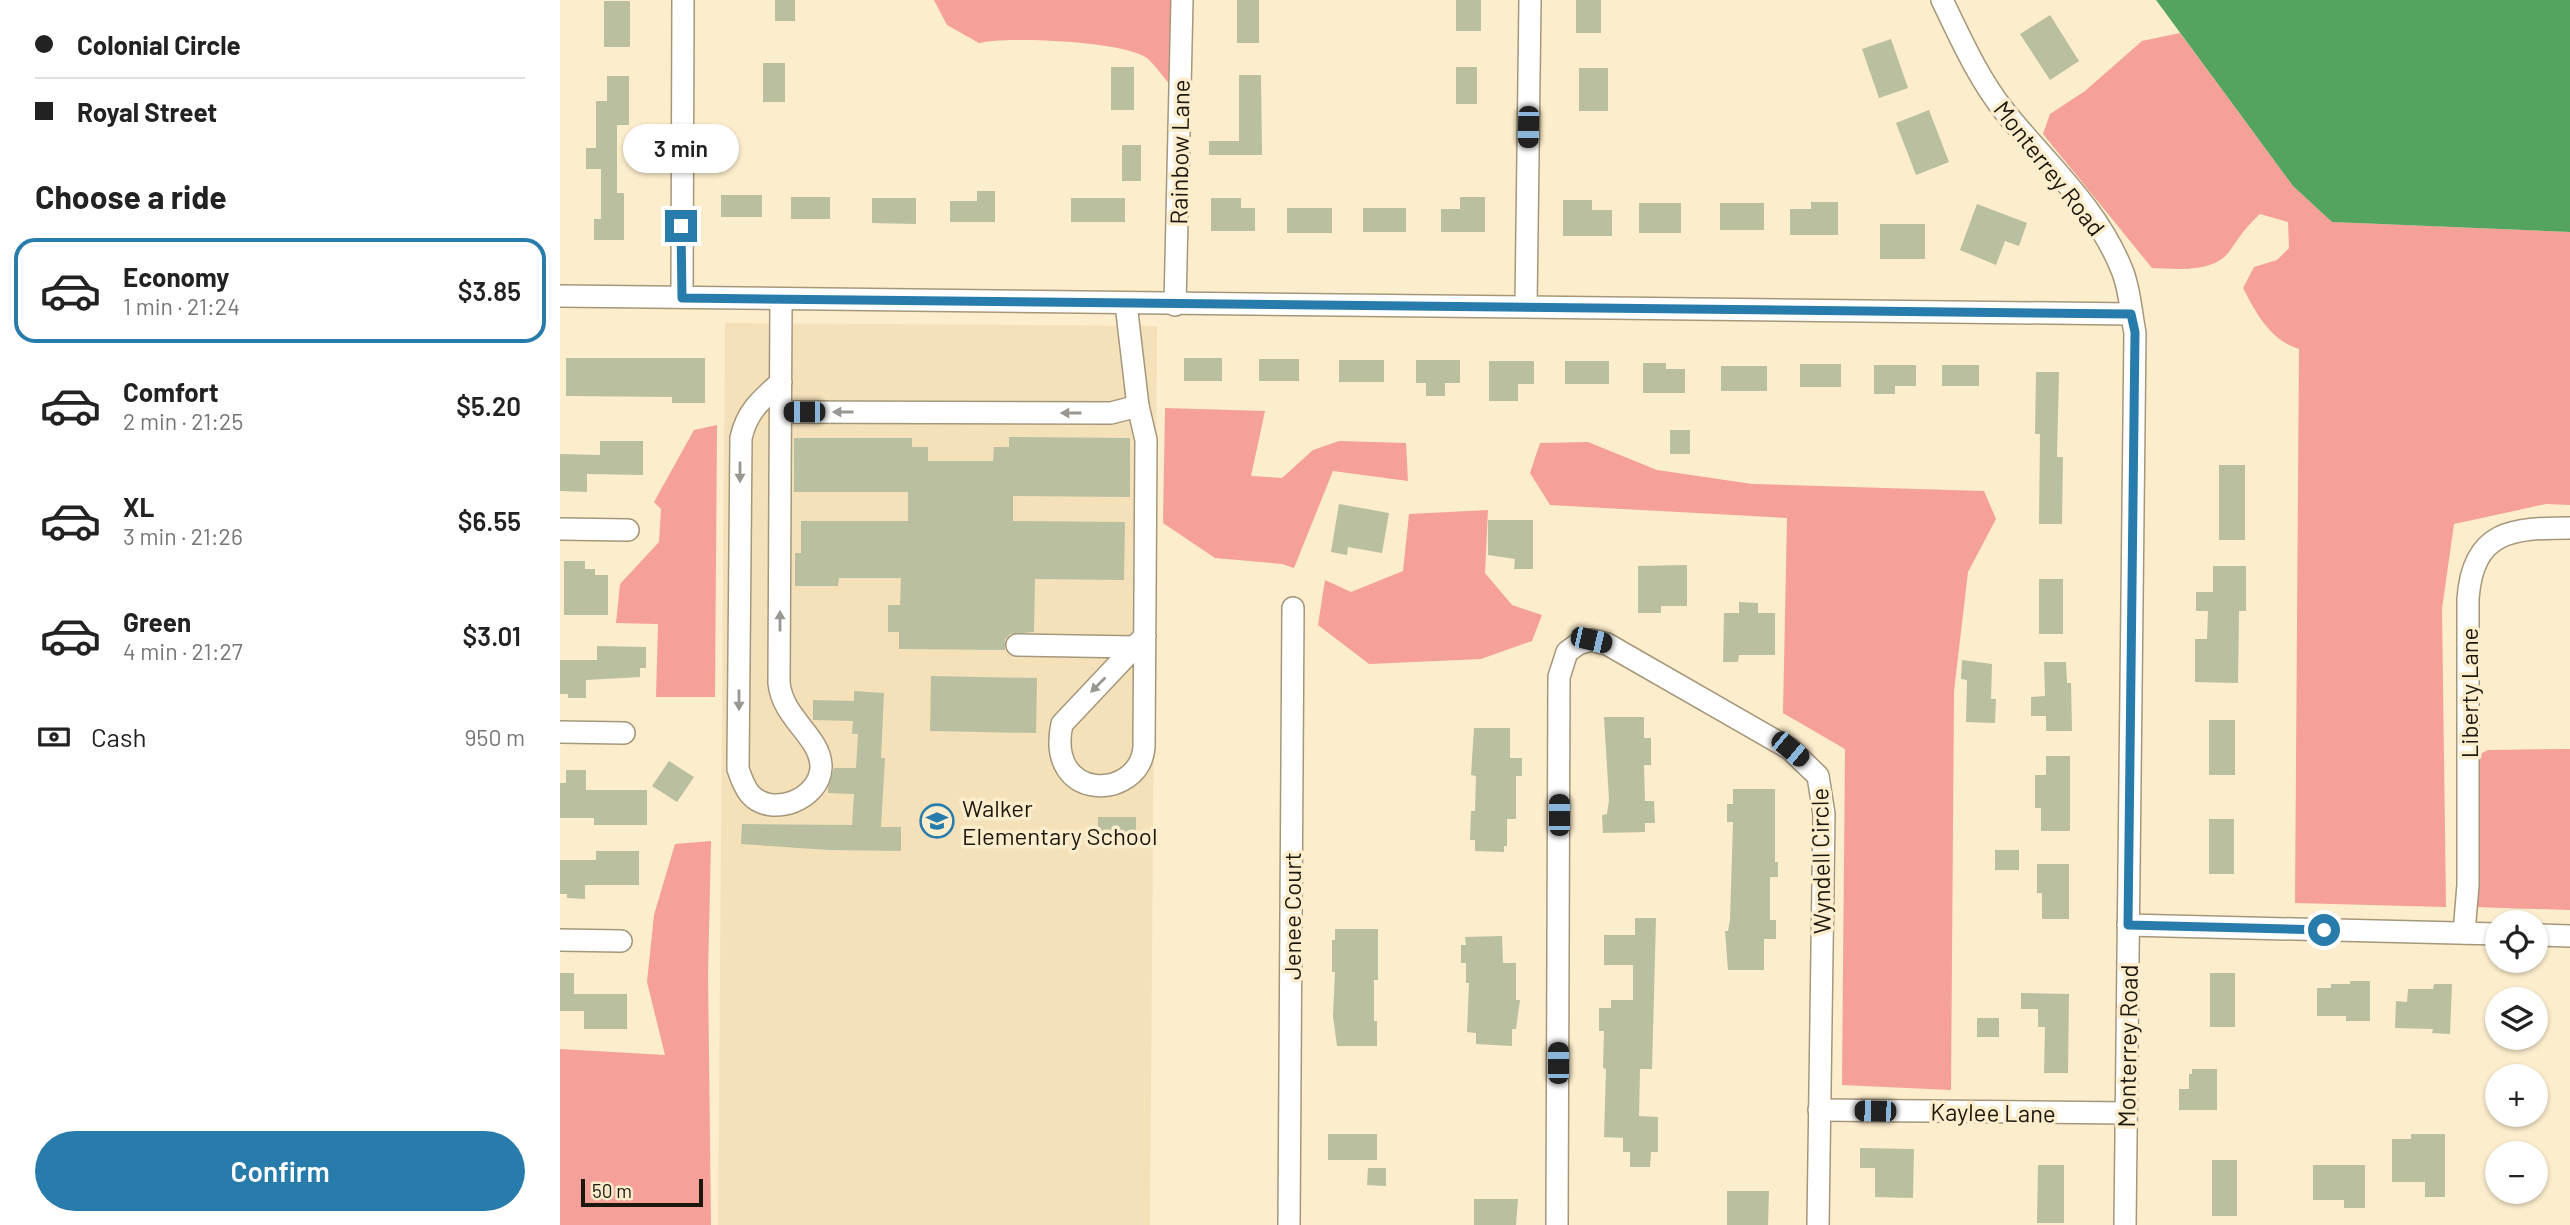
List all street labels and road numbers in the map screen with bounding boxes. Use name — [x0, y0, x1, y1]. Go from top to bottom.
street label: Rainbow Lane — [1163, 79, 1195, 225]
street label: Monterrey Road — [1988, 95, 2112, 241]
street label: Liberty Lane — [2454, 628, 2483, 758]
street label: Wyndell Circle — [1804, 787, 1836, 935]
street label: Jenee Court — [1277, 852, 1306, 980]
street label: Monterrey Road — [2111, 964, 2143, 1128]
street label: Kaylee Lane — [1930, 1096, 2056, 1128]

